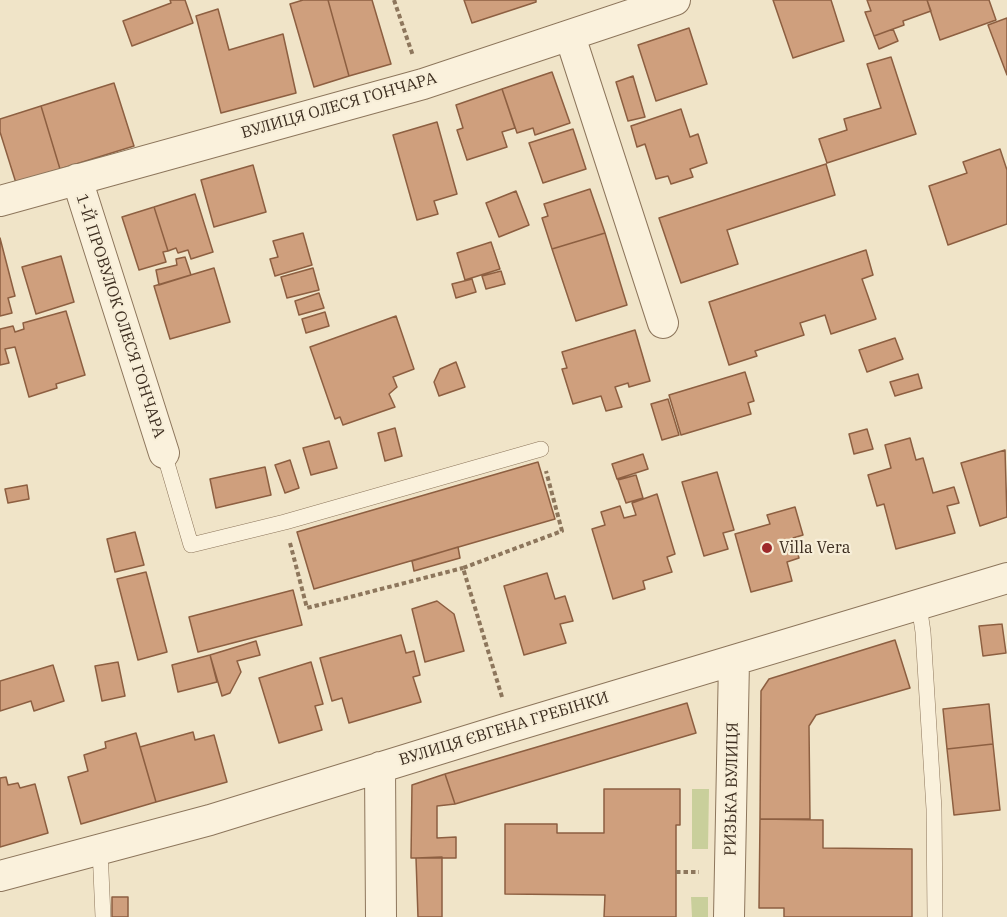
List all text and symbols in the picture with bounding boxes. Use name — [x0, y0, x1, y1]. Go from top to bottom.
street label: ВУЛИЦЯ ОЛЕСЯ ГОНЧАРА — [239, 69, 439, 143]
street label: 1-Й ПРОВУЛОК ОЛЕСЯ ГОНЧАРА — [71, 192, 169, 440]
place label: Villa Vera — [779, 538, 851, 558]
marker: Villa Vera — [760, 541, 774, 555]
street label: ВУЛИЦЯ ЄВГЕНА ГРЕБІНКИ — [397, 688, 611, 770]
street label: РИЗЬКА ВУЛИЦЯ — [721, 722, 743, 856]

